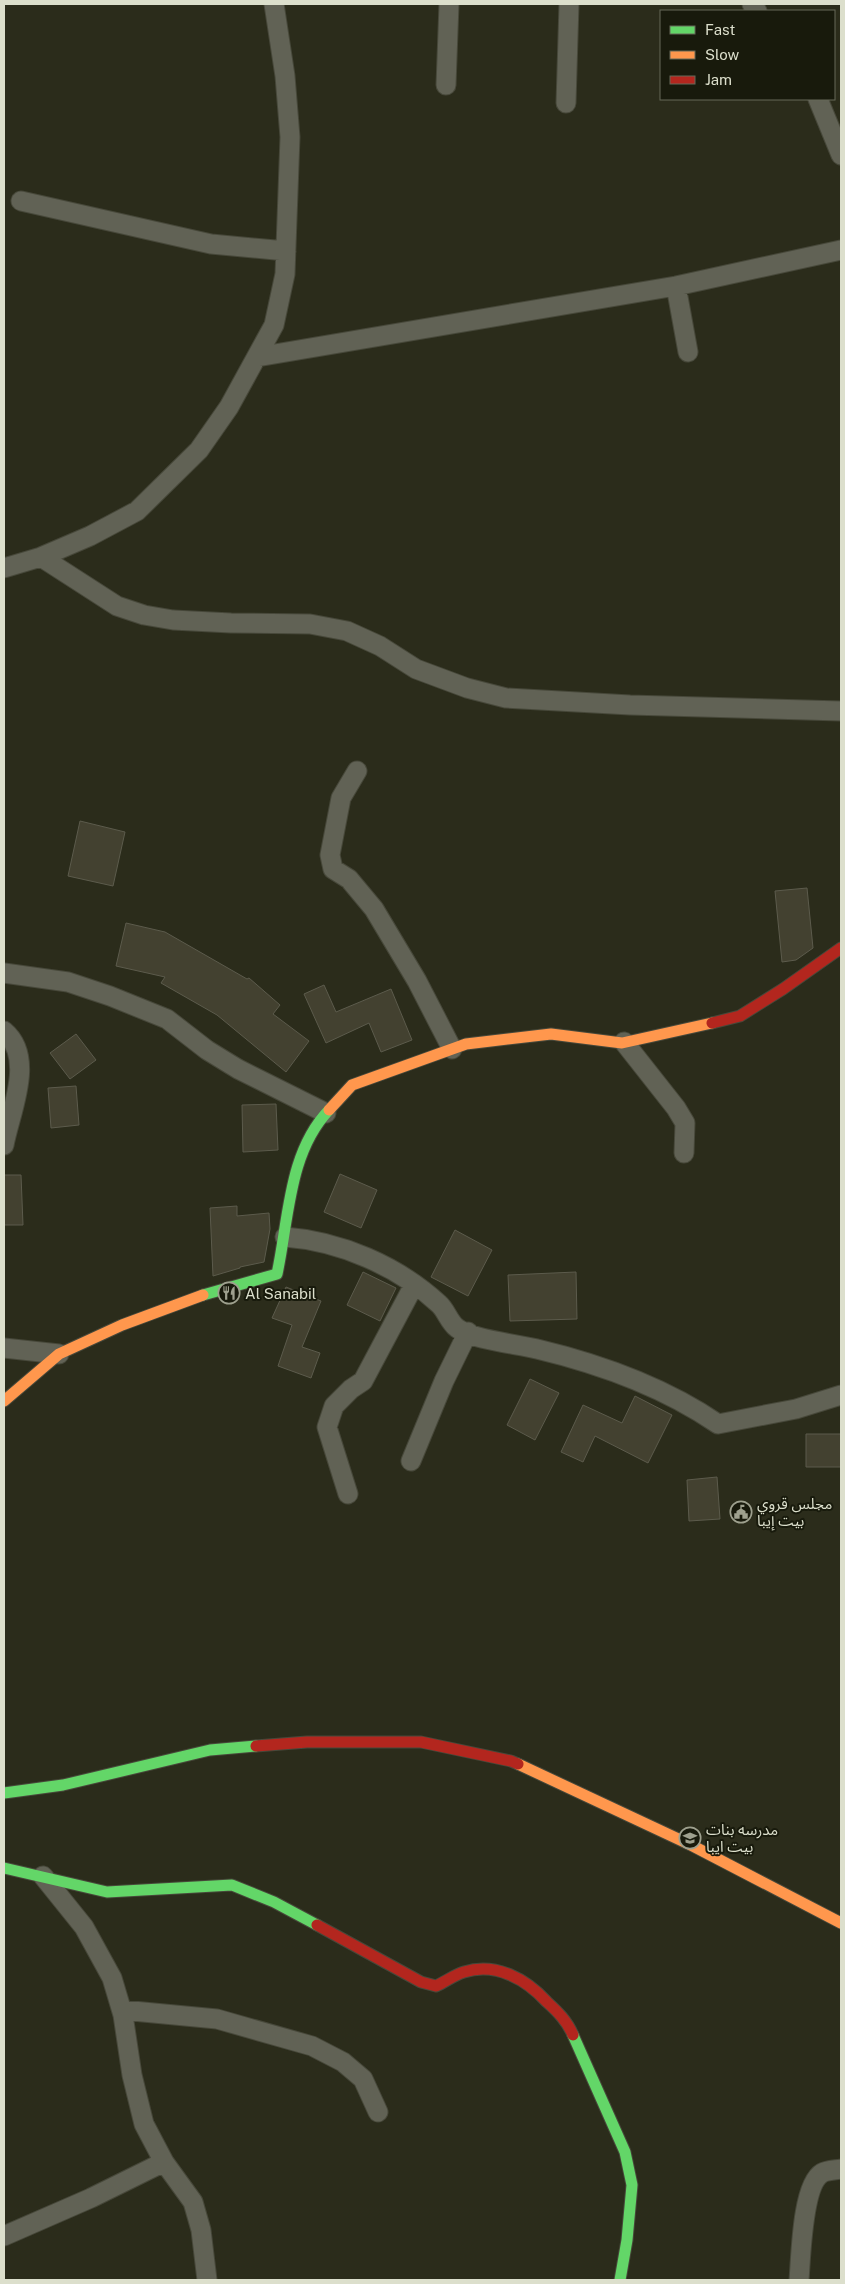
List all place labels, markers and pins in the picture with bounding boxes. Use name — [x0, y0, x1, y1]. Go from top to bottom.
restaurant icon: Al Sanabil — [217, 1281, 241, 1305]
place label: Al Sanabil — [245, 1285, 316, 1302]
place label: مجلس قروي بيت إيبا — [757, 1495, 832, 1531]
public building icon: مجلس قروي بيت إيبا — [729, 1500, 753, 1524]
place label: مدرسه بنات بيت ايبا — [706, 1821, 778, 1855]
school or university icon: مدرسه بنات بيت ايبا — [678, 1826, 702, 1850]

